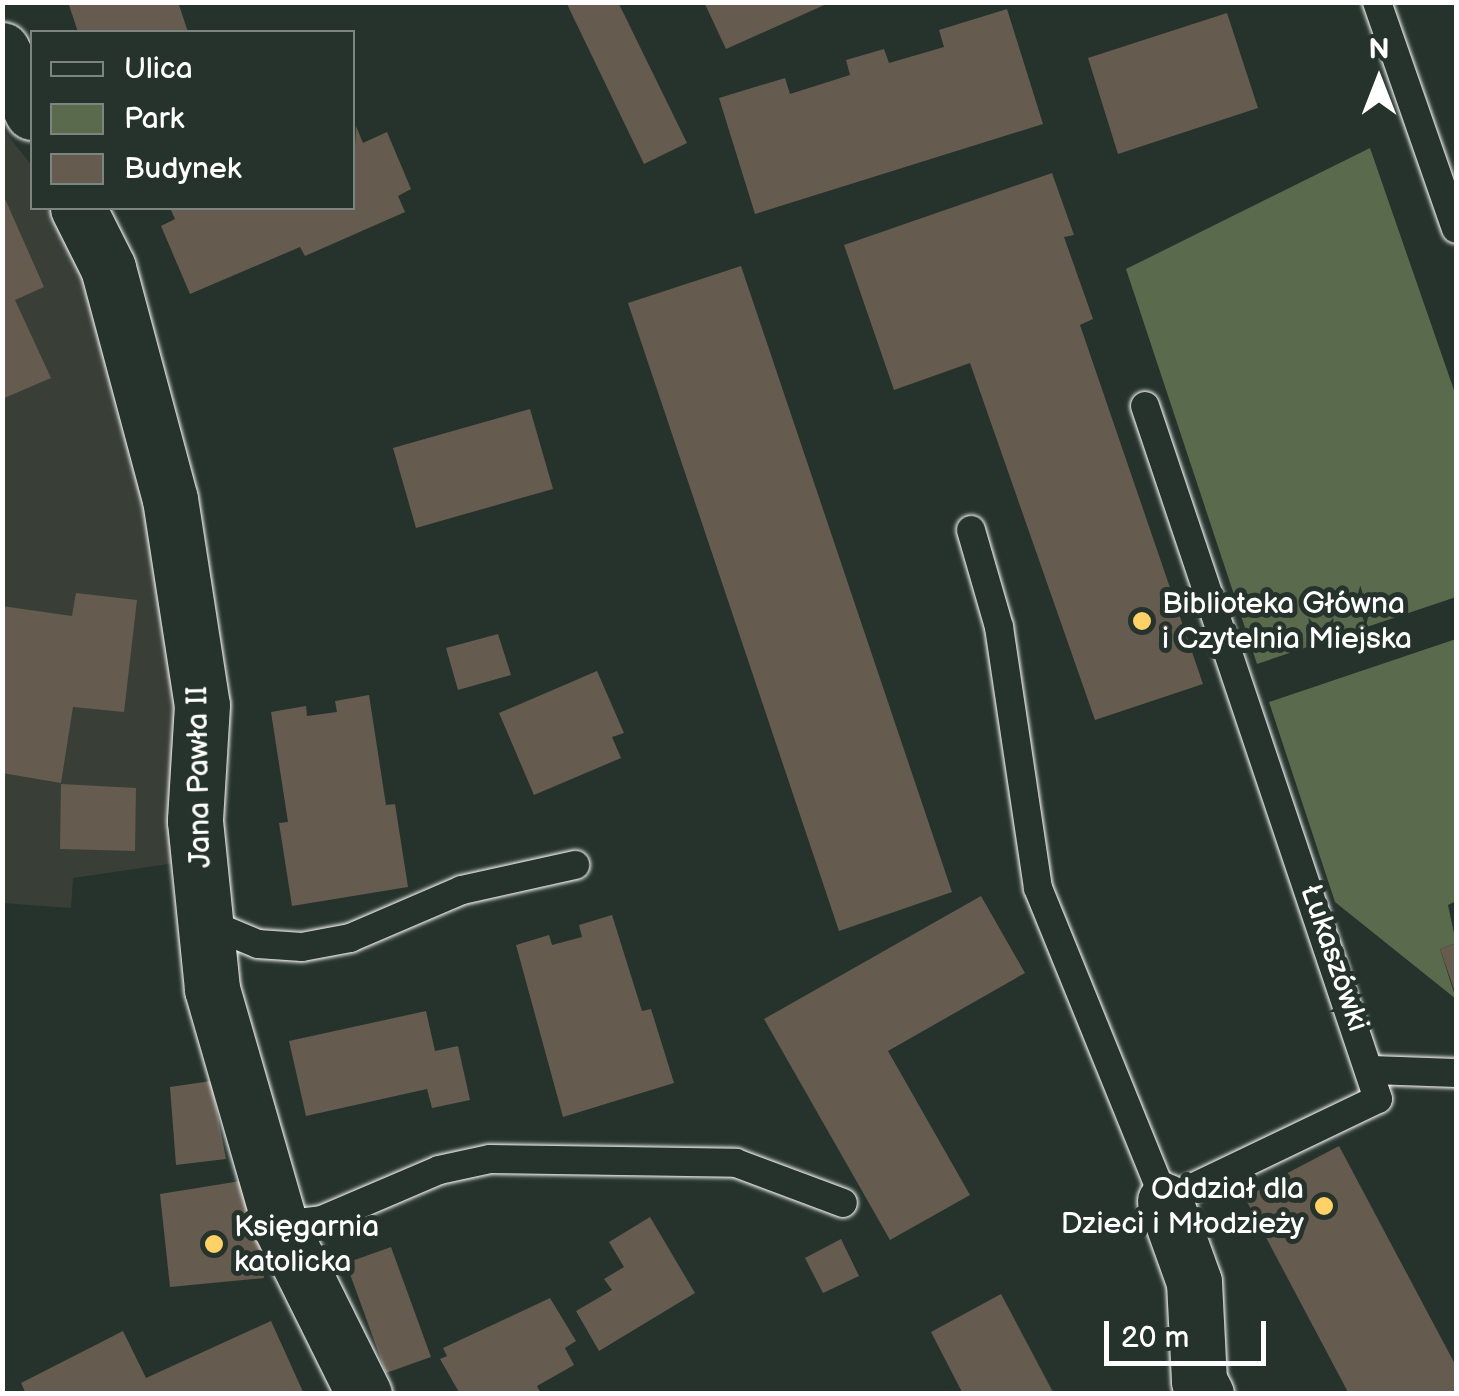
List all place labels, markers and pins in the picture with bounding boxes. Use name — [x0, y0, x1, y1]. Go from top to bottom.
place label: Biblioteka Główna i Czytelnia Miejska — [1162, 586, 1412, 656]
marker: Biblioteka Główna i Czytelnia Miejska — [1131, 610, 1153, 632]
place label: Oddział dla Dzieci i Młodzieży — [1061, 1171, 1304, 1242]
marker: Oddział dla Dzieci i Młodzieży — [1313, 1195, 1335, 1217]
place label: Księgarnia katolicka — [234, 1209, 379, 1280]
marker: Księgarnia katolicka — [203, 1233, 225, 1255]

